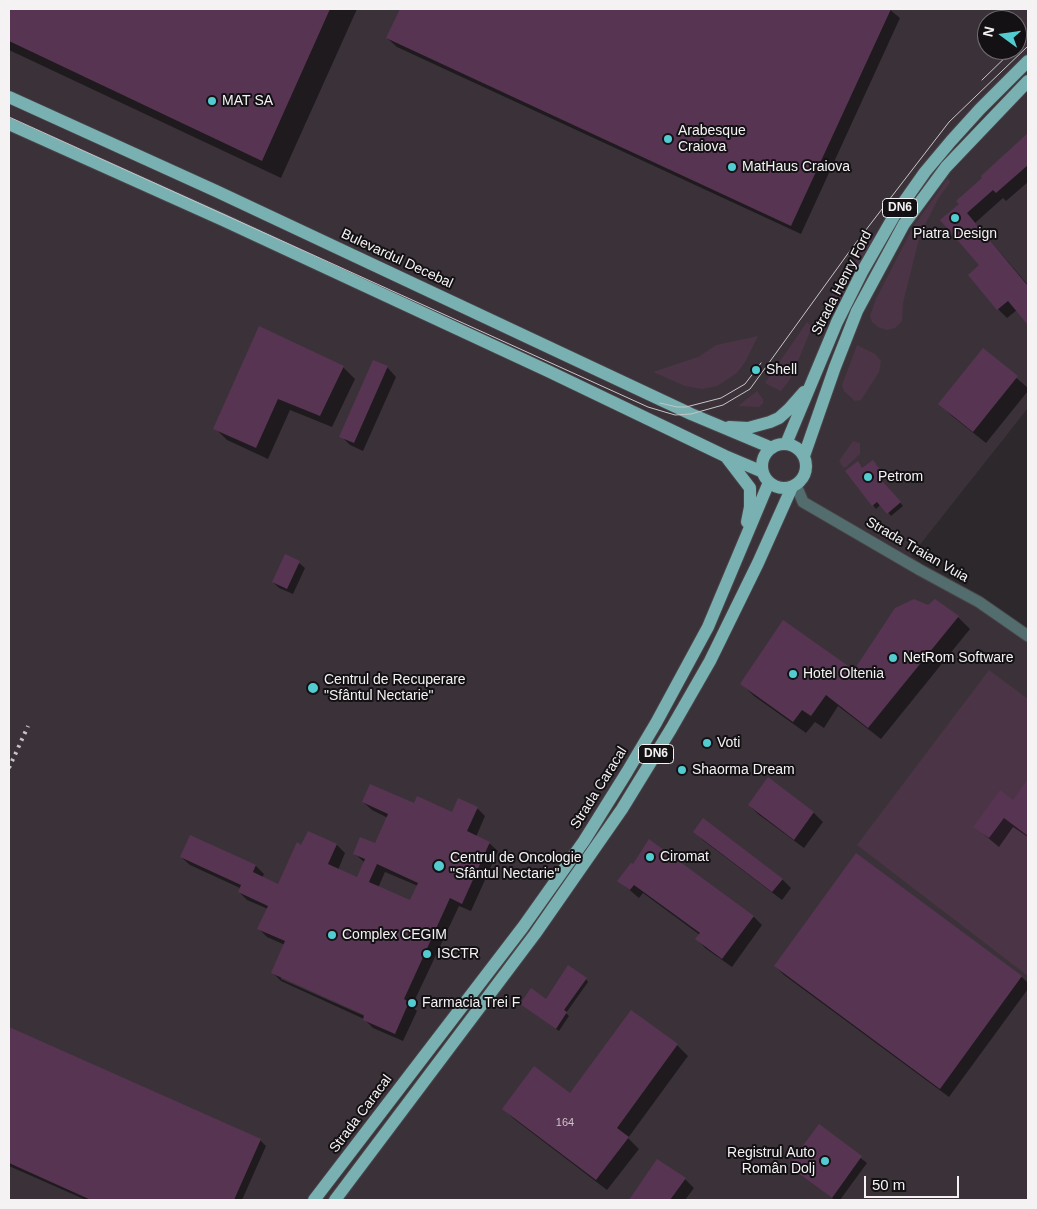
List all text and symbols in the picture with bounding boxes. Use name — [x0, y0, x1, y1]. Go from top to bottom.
north arrow — [977, 10, 1027, 60]
text: N — [979, 25, 997, 38]
place label: MAT SA — [222, 93, 273, 109]
marker: MAT SA — [206, 95, 218, 107]
place label: Arabesque Craiova — [678, 123, 746, 156]
marker: Arabesque Craiova — [662, 133, 674, 145]
place label: MatHaus Craiova — [742, 159, 850, 175]
marker: MatHaus Craiova — [726, 161, 738, 173]
road number: DN6 — [882, 198, 918, 218]
marker: Piatra Design — [949, 212, 961, 224]
street label: Bulevardul Decebal — [338, 226, 456, 292]
place label: Piatra Design — [913, 226, 997, 242]
street label: Strada Henry Ford — [808, 228, 876, 338]
place label: Shell — [766, 362, 797, 378]
marker: Shell — [750, 364, 762, 376]
place label: Petrom — [878, 469, 923, 485]
marker: Petrom — [862, 471, 874, 483]
street label: Strada Traian Vuia — [863, 514, 971, 586]
place label: NetRom Software — [903, 650, 1013, 666]
marker: NetRom Software — [887, 652, 899, 664]
place label: Hotel Oltenia — [803, 666, 884, 682]
marker: Hotel Oltenia — [787, 668, 799, 680]
place label: Centrul de Recuperare "Sfântul Nectarie" — [324, 672, 466, 704]
marker: Centrul de Recuperare "Sfântul Nectarie" — [306, 681, 320, 695]
place label: Voti — [717, 735, 740, 751]
marker: Voti — [701, 737, 713, 749]
street label: Strada Caracal — [567, 744, 631, 832]
road number: DN6 — [638, 744, 674, 764]
place label: Shaorma Dream — [692, 762, 795, 778]
marker: Shaorma Dream — [676, 764, 688, 776]
place label: Ciromat — [660, 849, 709, 865]
place label: Centrul de Oncologie "Sfântul Nectarie" — [450, 850, 582, 882]
marker: Ciromat — [644, 851, 656, 863]
marker: Centrul de Oncologie "Sfântul Nectarie" — [432, 859, 446, 873]
place label: Complex CEGIM — [342, 927, 447, 943]
marker: Complex CEGIM — [326, 929, 338, 941]
place label: ISCTR — [437, 946, 479, 962]
marker: ISCTR — [421, 948, 433, 960]
place label: Farmacia Trei F — [422, 995, 520, 1011]
marker: Farmacia Trei F — [406, 997, 418, 1009]
street label: Strada Caracal — [326, 1072, 396, 1156]
house number: 164 — [556, 1116, 574, 1130]
place label: Registrul Auto Român Dolj — [727, 1145, 815, 1178]
marker: Registrul Auto Român Dolj — [819, 1155, 831, 1167]
scale bar — [867, 1166, 962, 1198]
text: 50 m — [872, 1176, 905, 1193]

